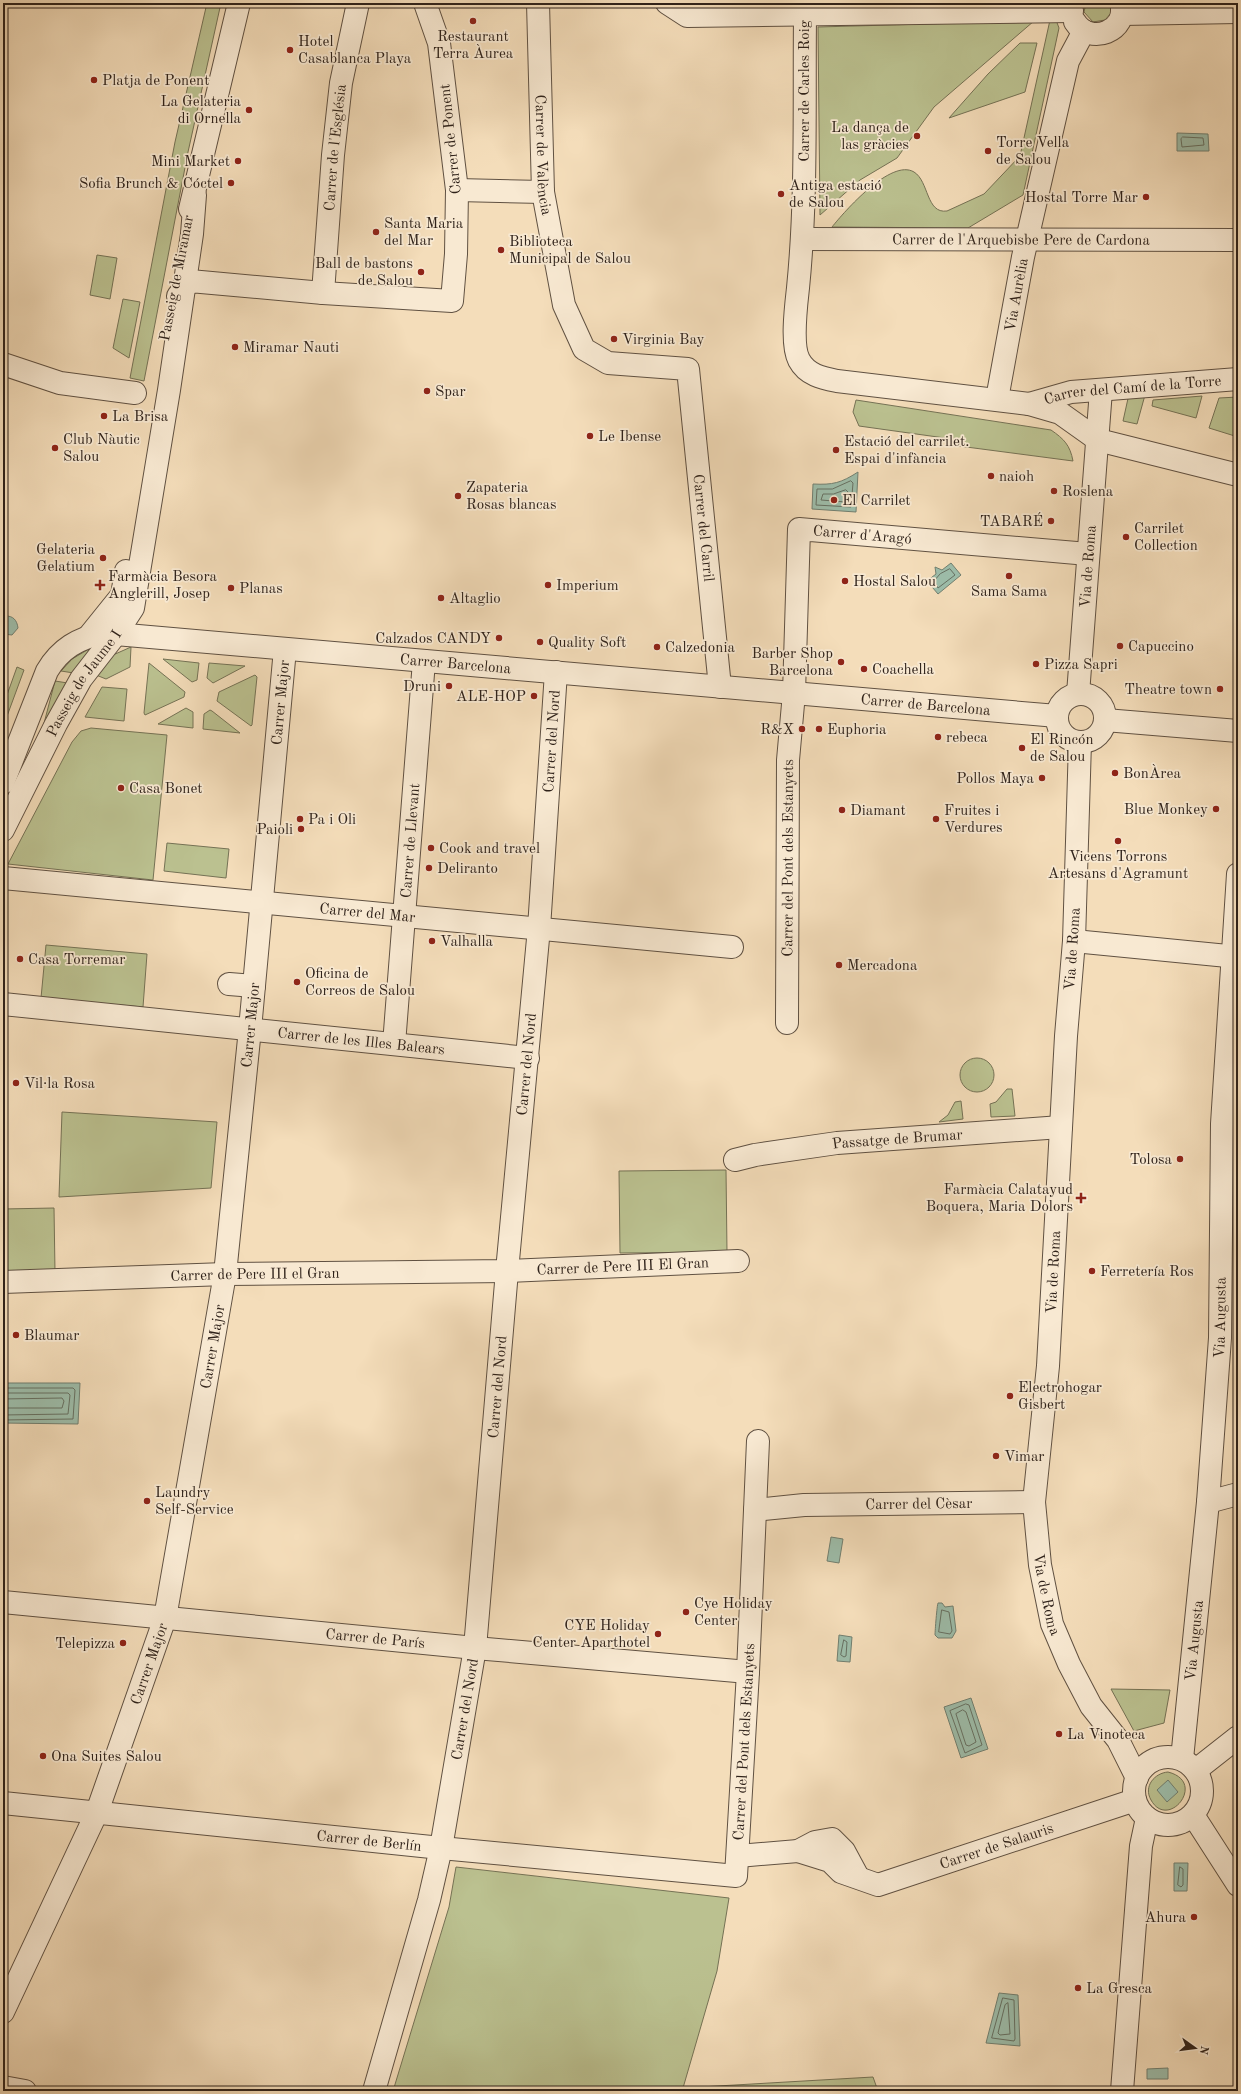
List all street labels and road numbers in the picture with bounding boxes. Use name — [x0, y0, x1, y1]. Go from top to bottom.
street label: Carrer de Carles Roig — [798, 20, 813, 162]
street label: Carrer de l'Església — [323, 83, 350, 212]
street label: Carrer de Ponent — [438, 83, 465, 195]
street label: Carrer de València — [531, 94, 553, 217]
street label: Passeig de Miramar — [158, 214, 197, 342]
street label: Carrer de l'Arquebisbe Pere de Cardona — [892, 233, 1151, 249]
street label: Via Aurèlia — [1003, 256, 1032, 333]
street label: Carrer del Camí de la Torre — [1042, 374, 1222, 408]
street label: Carrer del Carril — [690, 474, 715, 582]
street label: Carrer d'Aragó — [812, 524, 912, 548]
street label: Via de Roma — [1079, 524, 1100, 608]
street label: Passeig de Jaume I — [45, 628, 125, 740]
street label: Carrer Barcelona — [399, 653, 512, 677]
street label: Carrer Major — [270, 659, 293, 746]
street label: Carrer del Nord — [542, 689, 564, 793]
street label: Carrer de Barcelona — [860, 693, 992, 719]
street label: Carrer del Pont dels Estanyets — [781, 759, 797, 957]
street label: Carrer de Llevant — [399, 783, 423, 899]
street label: Carrer del Mar — [319, 902, 416, 926]
street label: Via de Roma — [1063, 907, 1084, 991]
street label: Carrer Major — [240, 982, 263, 1068]
street label: Carrer del Nord — [516, 1012, 540, 1116]
street label: Carrer de les Illes Balears — [277, 1026, 445, 1058]
street label: Passatge de Brumar — [831, 1128, 963, 1153]
street label: Via de Roma — [1045, 1230, 1064, 1314]
street label: Carrer de Pere III El Gran — [536, 1256, 709, 1279]
street label: Carrer de Pere III el Gran — [170, 1267, 340, 1285]
street label: Via Augusta — [1213, 1276, 1230, 1359]
street label: Carrer Major — [199, 1304, 229, 1390]
street label: Carrer del Nord — [487, 1335, 510, 1439]
street label: Carrer del Cèsar — [865, 1497, 972, 1513]
street label: Via de Roma — [1030, 1553, 1062, 1639]
street label: Via Augusta — [1184, 1599, 1207, 1682]
street label: Carrer Major — [129, 1622, 172, 1707]
street label: Carrer de París — [325, 1627, 425, 1652]
street label: Carrer del Pont dels Estanyets — [732, 1643, 758, 1841]
street label: Carrer del Nord — [450, 1657, 482, 1761]
street label: Carrer de Salauris — [938, 1821, 1056, 1873]
street label: Carrer de Berlín — [316, 1829, 422, 1855]

